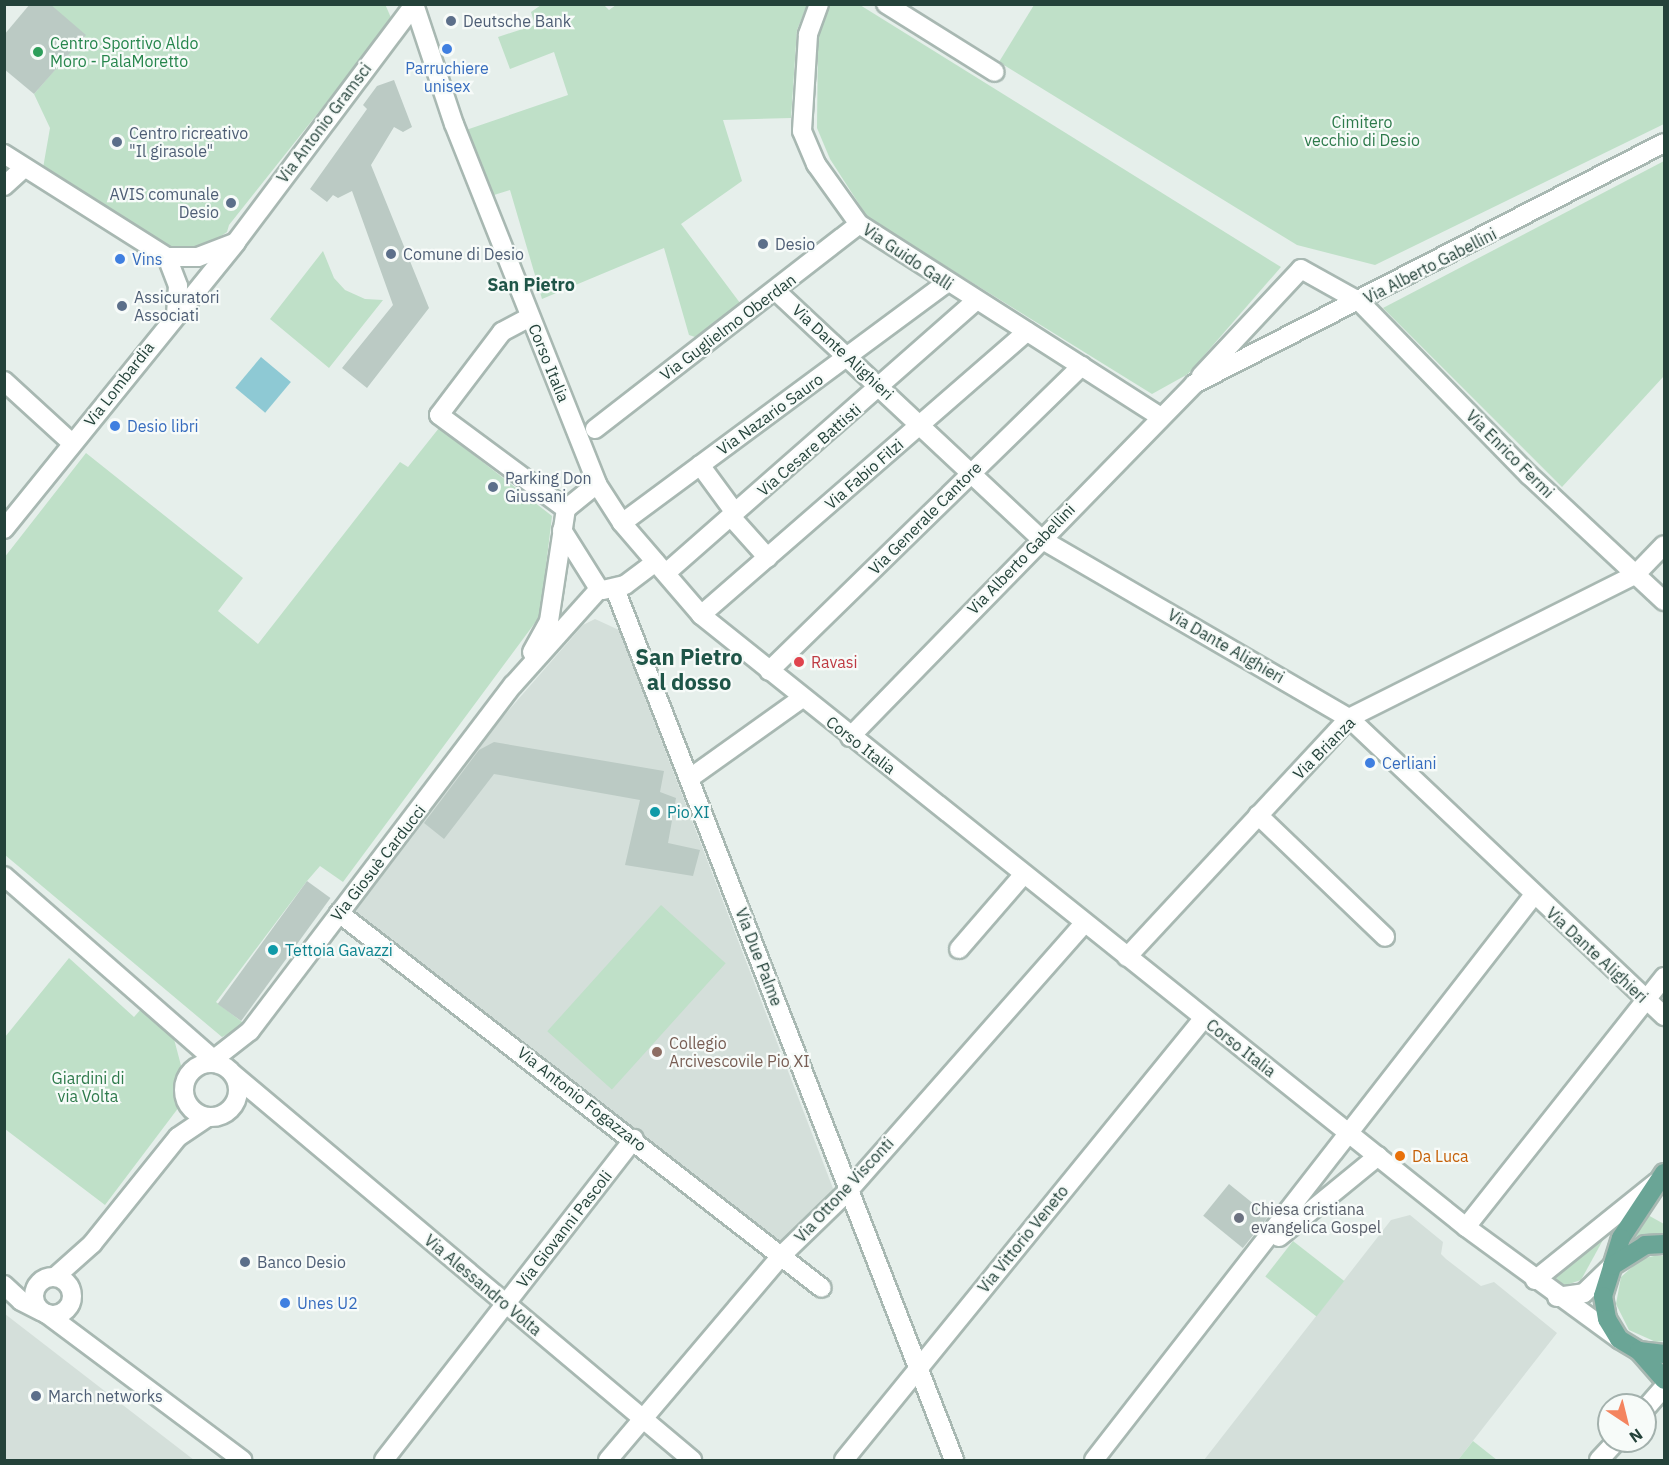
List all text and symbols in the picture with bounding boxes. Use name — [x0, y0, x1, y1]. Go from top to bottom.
place label: Deutsche Bank — [463, 11, 571, 31]
marker: Deutsche Bank — [444, 14, 458, 28]
place label: Centro Sportivo Aldo Moro - PalaMoretto — [50, 33, 198, 71]
marker: Parruchiere unisex — [440, 42, 454, 56]
marker: Centro Sportivo Aldo Moro - PalaMoretto — [31, 45, 45, 59]
place label: Parruchiere unisex — [405, 58, 489, 96]
street label: Via Antonio Gramsci — [273, 59, 375, 187]
park label: Cimitero vecchio di Desio — [1304, 112, 1420, 150]
place label: Centro ricreativo "Il girasole" — [129, 123, 248, 161]
marker: Centro ricreativo "Il girasole" — [110, 135, 124, 149]
place label: AVIS comunale Desio — [109, 184, 219, 222]
marker: AVIS comunale Desio — [224, 196, 238, 210]
street label: Via Guido Galli — [859, 220, 957, 294]
street label: Via Alberto Gabellini — [1360, 224, 1500, 308]
place label: Desio — [775, 234, 815, 254]
marker: Desio — [756, 237, 770, 251]
place label: Comune di Desio — [403, 244, 524, 264]
marker: Comune di Desio — [384, 247, 398, 261]
place label: Vins — [132, 249, 163, 269]
marker: Vins — [113, 252, 127, 266]
street label: Via Guglielmo Oberdan — [656, 270, 800, 384]
district label: San Pietro — [487, 274, 575, 296]
place label: Assicuratori Associati — [134, 287, 220, 325]
marker: Assicuratori Associati — [115, 299, 129, 313]
street label: Via Dante Alighieri — [788, 300, 898, 404]
street label: Corso Italia — [525, 321, 573, 405]
street label: Via Lombardia — [80, 338, 158, 430]
street label: Via Nazario Sauro — [713, 369, 827, 459]
street label: Via Cesare Battisti — [753, 400, 865, 500]
street label: Via Enrico Fermi — [1462, 406, 1558, 502]
place label: Desio libri — [127, 416, 199, 436]
marker: Desio libri — [108, 419, 122, 433]
street label: Via Fabio Filzi — [821, 435, 907, 513]
street label: Via Generale Cantore — [865, 458, 985, 578]
place label: Parking Don Giussani — [505, 468, 591, 506]
marker: Parking Don Giussani — [486, 480, 500, 494]
street label: Via Alberto Gabellini — [963, 500, 1079, 618]
street label: Via Dante Alighieri — [1164, 605, 1288, 687]
district label: San Pietro al dosso — [635, 643, 743, 694]
place label: Ravasi — [811, 652, 858, 672]
marker: Ravasi — [792, 655, 806, 669]
street label: Corso Italia — [822, 712, 900, 778]
street label: Via Brianza — [1289, 713, 1359, 783]
place label: Cerliani — [1382, 753, 1437, 773]
marker: Cerliani — [1363, 756, 1377, 770]
street label: Via Giosuè Carducci — [327, 801, 429, 925]
place label: Pio XI — [667, 802, 710, 822]
marker: Pio XI — [648, 805, 662, 819]
street label: Via Dante Alighieri — [1542, 903, 1652, 1007]
street label: Via Due Palme — [731, 905, 787, 1009]
place label: Tettoia Gavazzi — [285, 940, 393, 960]
marker: Tettoia Gavazzi — [266, 943, 280, 957]
street label: Corso Italia — [1202, 1015, 1280, 1081]
place label: Collegio Arcivescovile Pio XI — [669, 1033, 810, 1071]
street label: Via Antonio Fogazzaro — [514, 1043, 650, 1155]
marker: Collegio Arcivescovile Pio XI — [650, 1045, 664, 1059]
park label: Giardini di via Volta — [52, 1068, 124, 1106]
street label: Via Ottone Visconti — [791, 1134, 897, 1246]
place label: Da Luca — [1412, 1146, 1469, 1166]
marker: Da Luca — [1393, 1149, 1407, 1163]
street label: Via Giovanni Pascoli — [512, 1167, 616, 1291]
street label: Via Vittorio Veneto — [974, 1181, 1072, 1297]
place label: Chiesa cristiana evangelica Gospel — [1251, 1199, 1381, 1237]
marker: Chiesa cristiana evangelica Gospel — [1232, 1211, 1246, 1225]
street label: Via Alessandro Volta — [421, 1230, 545, 1340]
place label: Banco Desio — [257, 1252, 346, 1272]
marker: Banco Desio — [238, 1255, 252, 1269]
place label: Unes U2 — [297, 1293, 358, 1313]
marker: Unes U2 — [278, 1296, 292, 1310]
place label: March networks — [48, 1386, 163, 1406]
marker: March networks — [29, 1389, 43, 1403]
north arrow — [1597, 1393, 1657, 1453]
text: N — [1626, 1425, 1647, 1448]

